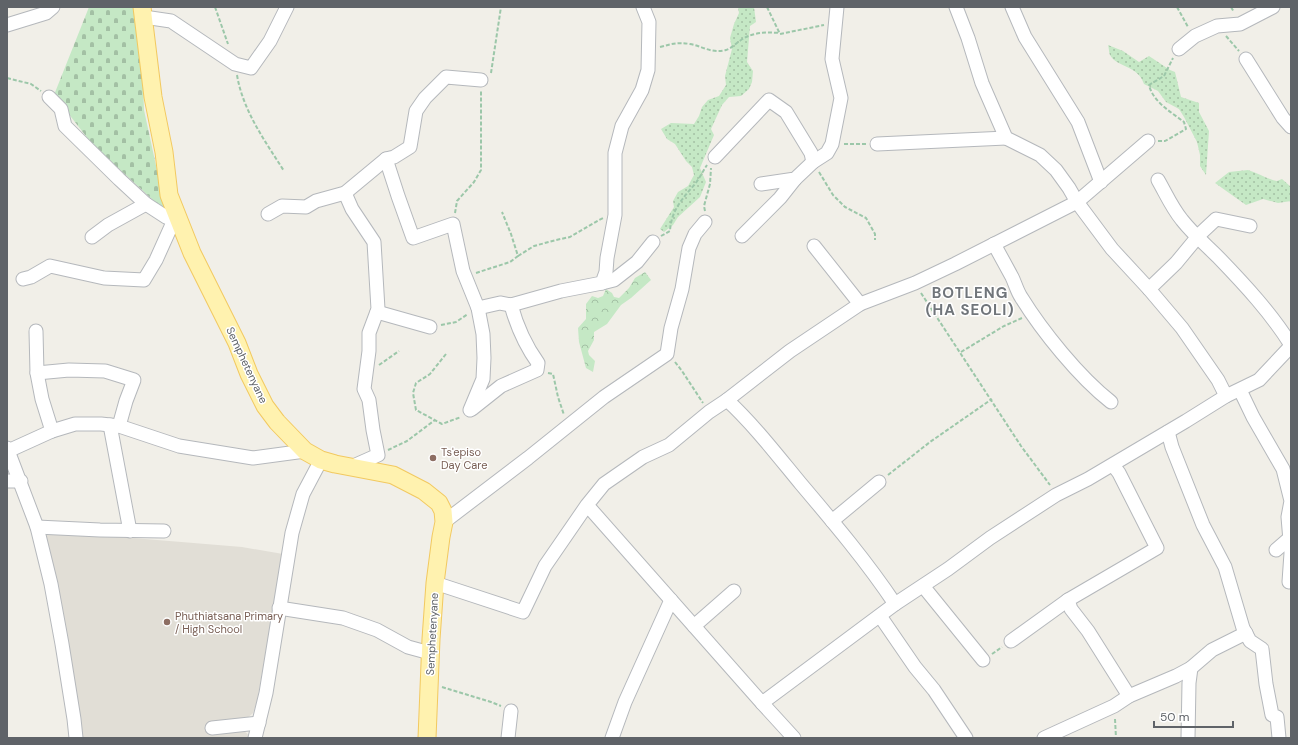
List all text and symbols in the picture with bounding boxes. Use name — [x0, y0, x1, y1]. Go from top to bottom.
district label: BOTLENG (HA SEOLI) — [925, 283, 1015, 320]
street label: Semphetenyane — [223, 325, 271, 405]
place label: Ts'episo Day Care — [441, 445, 487, 472]
marker: Ts'episo Day Care — [428, 453, 438, 463]
street label: Semphetenyane — [423, 592, 441, 676]
place label: Phuthiatsana Primary / High School — [175, 609, 283, 636]
marker: Phuthiatsana Primary / High School — [162, 617, 172, 627]
scale bar — [1154, 703, 1233, 729]
text: 50 m — [1160, 709, 1189, 725]

